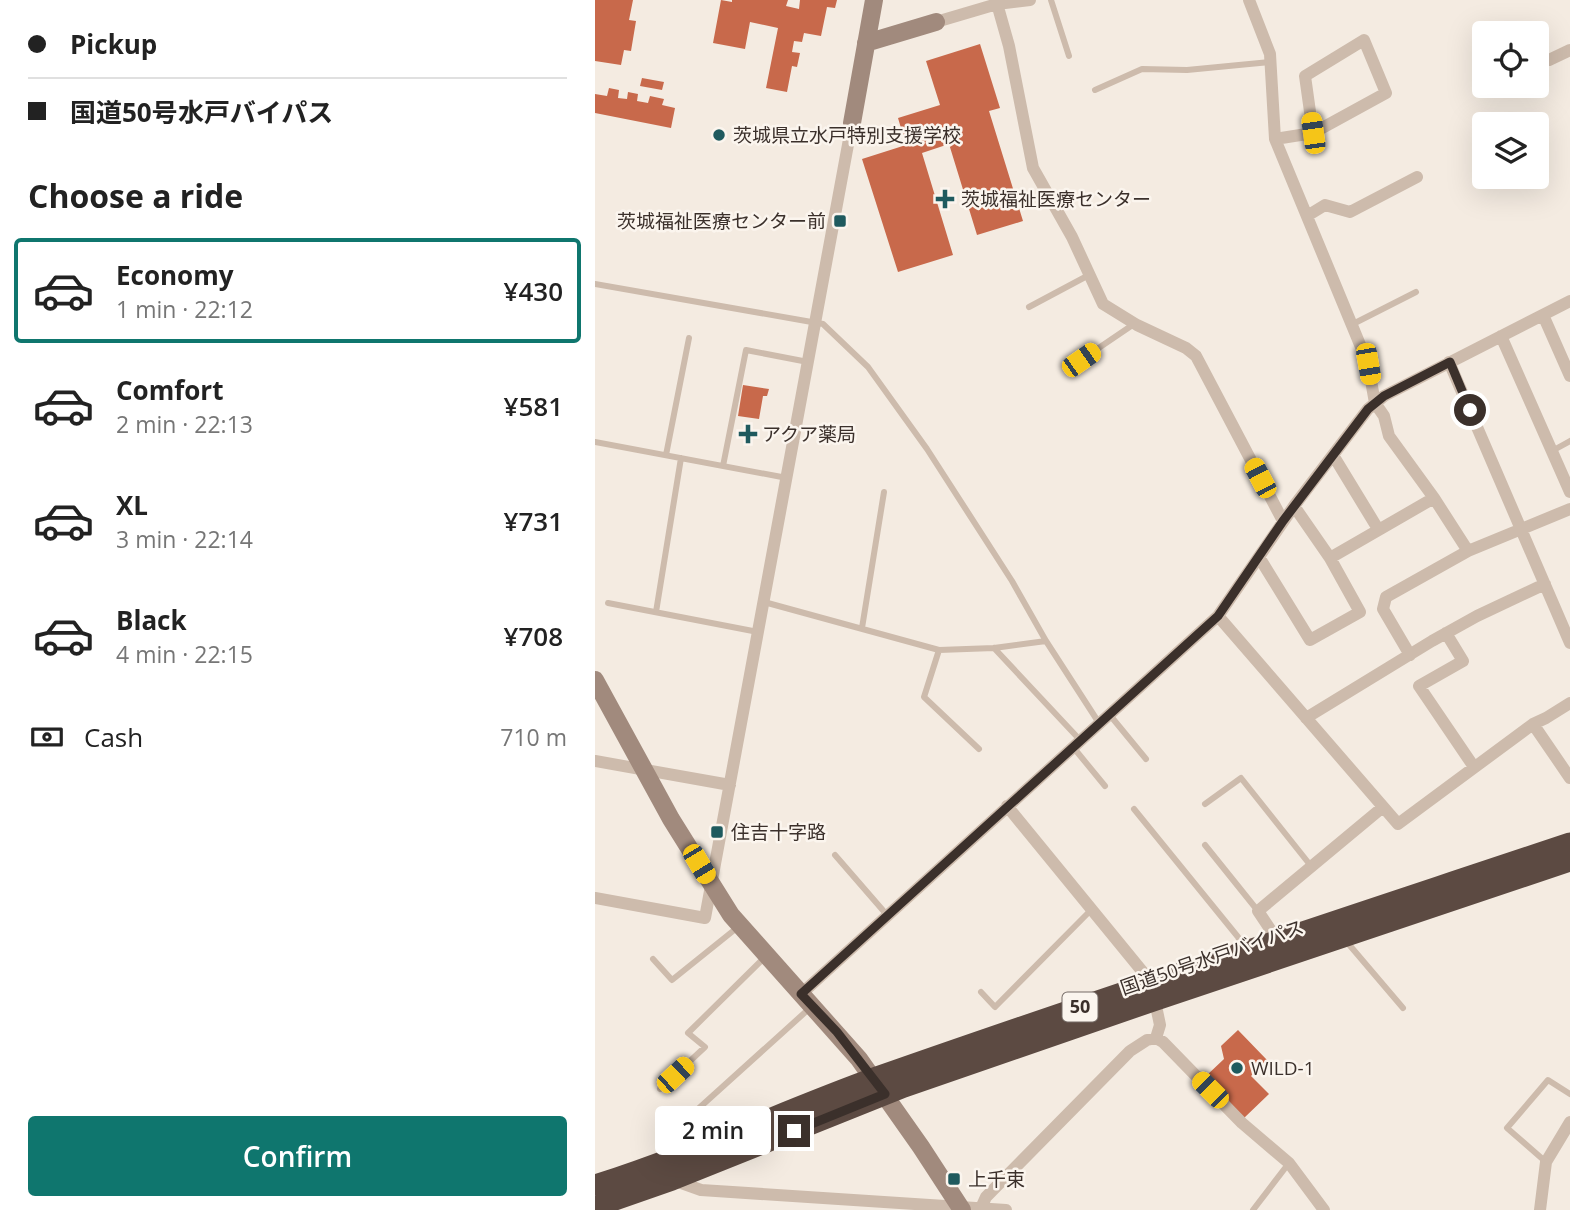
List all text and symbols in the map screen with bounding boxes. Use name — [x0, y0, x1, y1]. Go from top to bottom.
map controls — [1472, 21, 1549, 189]
button: locate — [1472, 21, 1549, 98]
text: Pickup — [70, 26, 157, 62]
text: 国道50号水戸バイパス — [70, 94, 333, 130]
car — [1300, 111, 1327, 155]
button: layers — [1472, 112, 1549, 189]
place label: 茨城県立水戸特別支援学校 — [733, 122, 961, 148]
marker: 茨城県立水戸特別支援学校 — [711, 127, 727, 143]
text: Choose a ride — [28, 174, 243, 217]
place label: 茨城福祉医療センター — [961, 186, 1151, 212]
marker: 茨城福祉医療センター — [935, 189, 955, 209]
place label: 茨城福祉医療センター前 — [617, 208, 826, 234]
marker: 茨城福祉医療センター前 — [832, 213, 848, 229]
text: Economy — [116, 257, 234, 293]
icon: car — [32, 259, 95, 322]
text: ¥430 — [504, 273, 563, 309]
text: 1 min · 22:12 — [116, 293, 253, 325]
car — [1058, 339, 1105, 381]
car — [1355, 341, 1382, 387]
text: Comfort — [116, 372, 223, 408]
icon: car — [32, 374, 95, 437]
text: ¥581 — [504, 388, 563, 424]
route start — [1454, 394, 1486, 426]
text: 2 min · 22:13 — [116, 408, 253, 440]
place label: アクア薬局 — [762, 421, 856, 447]
marker: アクア薬局 — [740, 426, 756, 442]
car — [1241, 455, 1280, 501]
text: XL — [116, 487, 148, 523]
icon: car — [32, 489, 95, 552]
text: ¥731 — [504, 503, 563, 539]
text: 3 min · 22:14 — [116, 523, 253, 555]
text: Black — [116, 602, 187, 638]
icon: car — [32, 604, 95, 667]
text: ¥708 — [504, 618, 563, 654]
text: 4 min · 22:15 — [116, 638, 253, 670]
icon: cash — [28, 718, 66, 756]
text: Cash — [84, 719, 143, 755]
text: 710 m — [500, 721, 567, 753]
place label: 住吉十字路 — [731, 819, 826, 845]
marker: 住吉十字路 — [709, 824, 725, 840]
car — [680, 841, 719, 887]
street label: 国道50号水戸バイパス — [1117, 913, 1307, 1001]
road number: 50 — [1063, 992, 1098, 1022]
car — [653, 1053, 698, 1097]
place label: WILD-1 — [1251, 1055, 1315, 1081]
marker: WILD-1 — [1229, 1060, 1245, 1076]
car — [1188, 1068, 1233, 1112]
callout: 2 min — [654, 1106, 769, 1156]
text: 2 min — [682, 1114, 744, 1146]
route end — [778, 1115, 810, 1147]
button: Confirm — [28, 1116, 567, 1196]
place label: 上千束 — [968, 1166, 1025, 1192]
marker: 上千束 — [946, 1171, 962, 1187]

